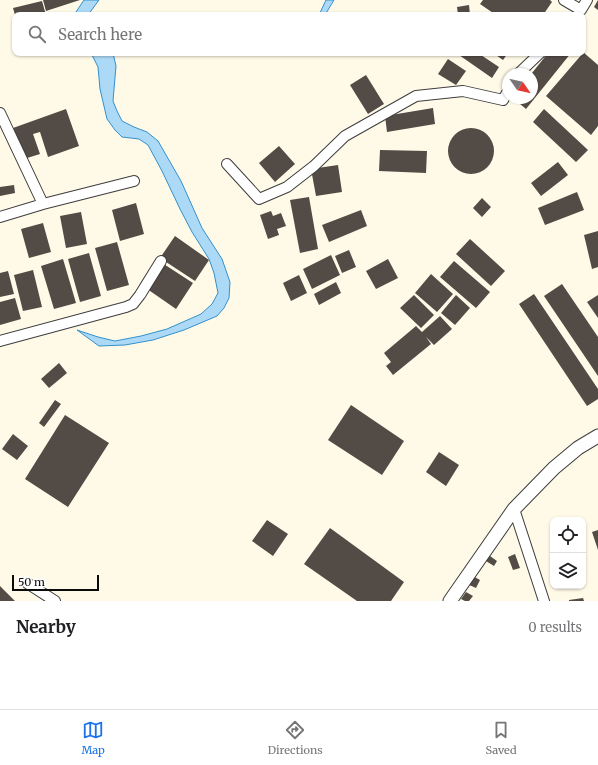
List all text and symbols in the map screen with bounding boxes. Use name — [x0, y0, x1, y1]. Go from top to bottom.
search box — [12, 12, 586, 56]
icon: search — [26, 23, 48, 45]
text: Search here — [58, 25, 142, 44]
north arrow — [502, 68, 538, 104]
map controls — [550, 517, 586, 589]
button: locate — [550, 517, 586, 553]
button: layers — [550, 553, 586, 589]
scale bar — [12, 573, 99, 592]
text: 50 m — [18, 575, 45, 589]
text: Nearby — [16, 616, 76, 638]
text: 0 results — [528, 619, 582, 636]
tab: Map — [81, 719, 105, 757]
tab: Directions — [268, 719, 323, 757]
tab: Saved — [485, 719, 517, 757]

